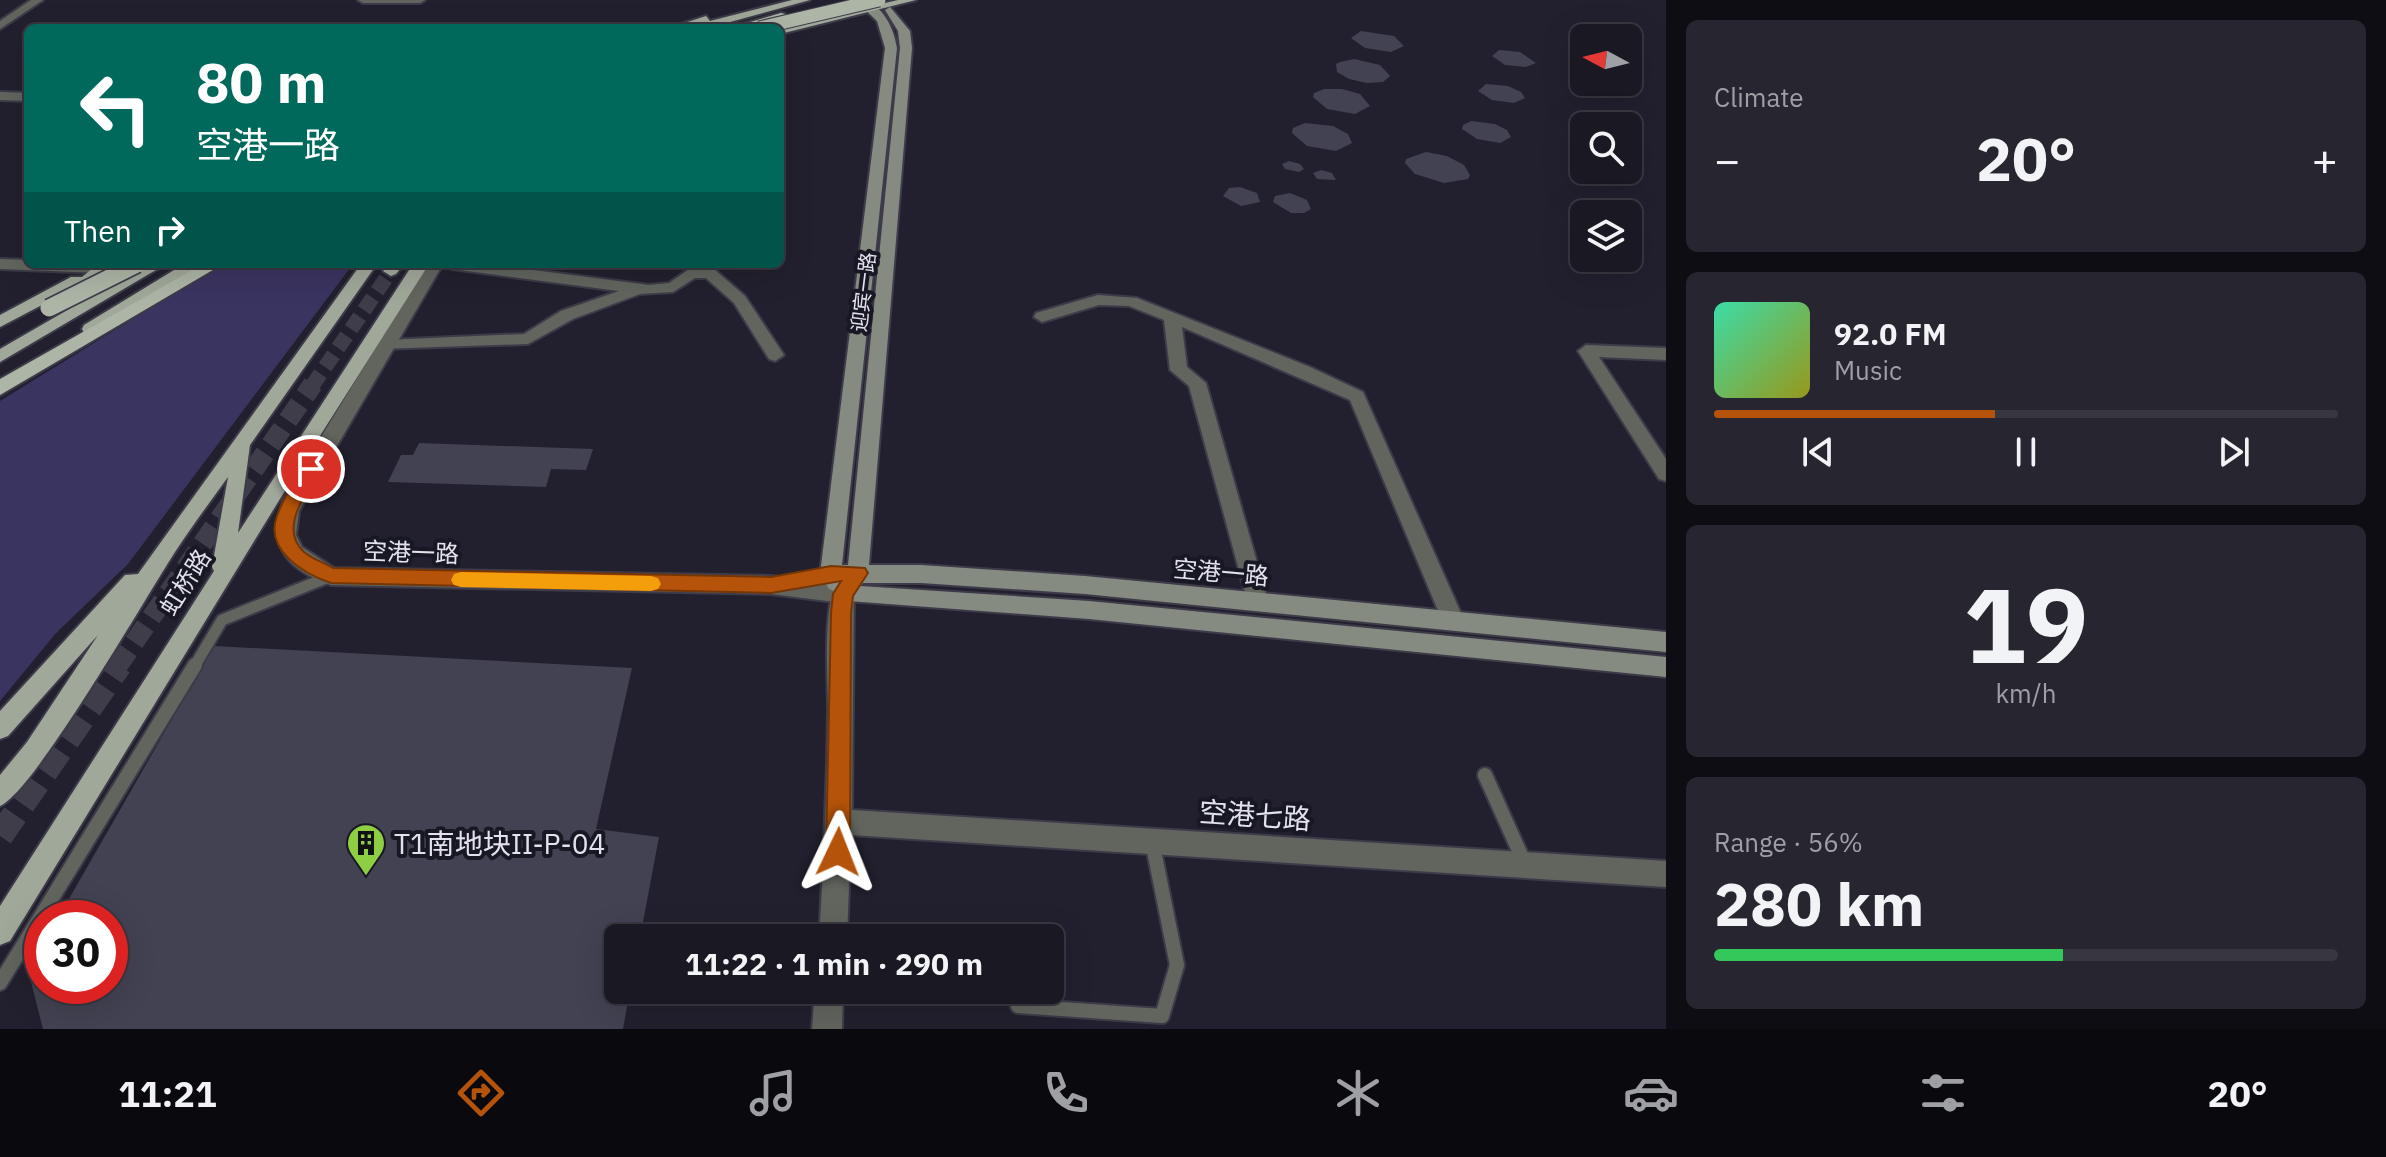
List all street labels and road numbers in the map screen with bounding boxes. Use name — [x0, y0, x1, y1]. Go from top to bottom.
street label: 迎宾一路 — [845, 251, 881, 333]
street label: 空港一路 — [362, 534, 460, 570]
street label: 虹桥路 — [152, 543, 218, 621]
street label: 空港一路 — [1172, 552, 1270, 592]
street label: 空港七路 — [1198, 793, 1312, 837]

